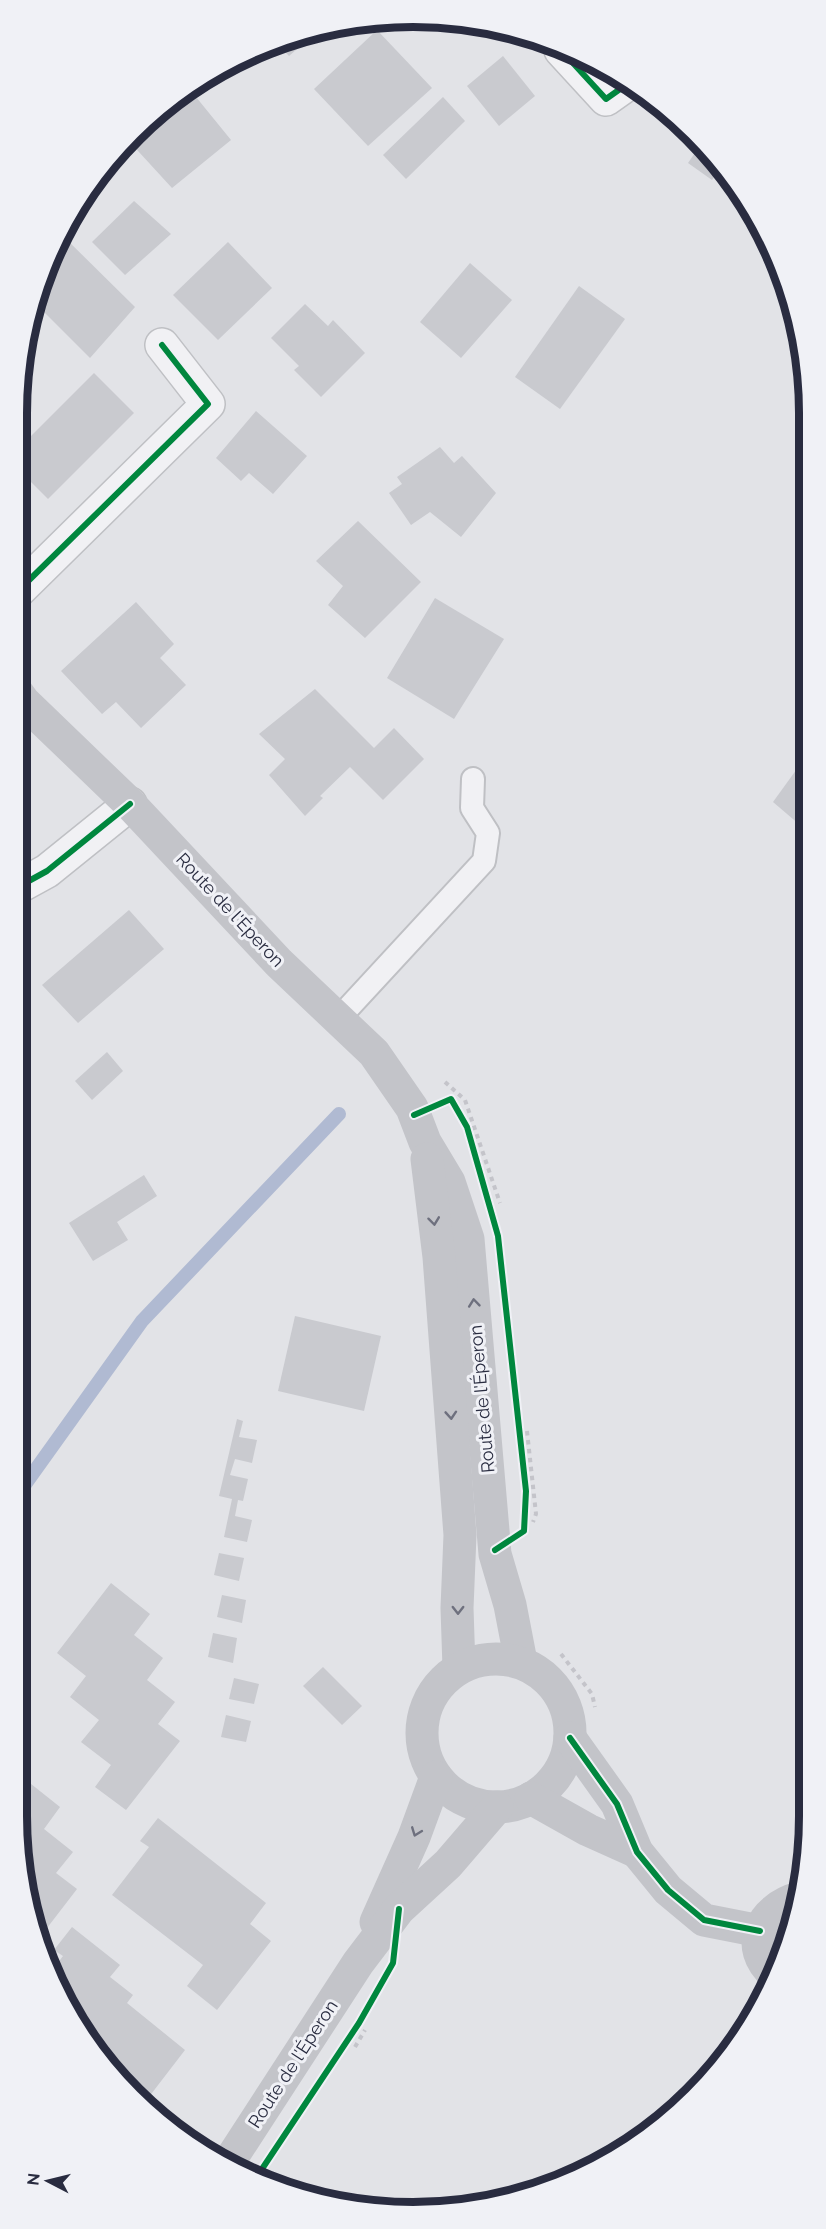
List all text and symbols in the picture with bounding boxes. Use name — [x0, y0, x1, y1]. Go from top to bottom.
street label: Route de l'Éperon — [172, 848, 289, 971]
one-way arrow — [428, 1216, 440, 1226]
one-way arrow — [468, 1299, 481, 1308]
street label: Route de l'Éperon — [464, 1324, 498, 1474]
one-way arrow — [444, 1411, 457, 1420]
one-way arrow — [451, 1605, 464, 1614]
one-way arrow — [411, 1826, 423, 1837]
street label: Route de l'Éperon — [243, 1995, 342, 2132]
north arrow — [18, 2151, 78, 2211]
text: N — [23, 2172, 44, 2186]

